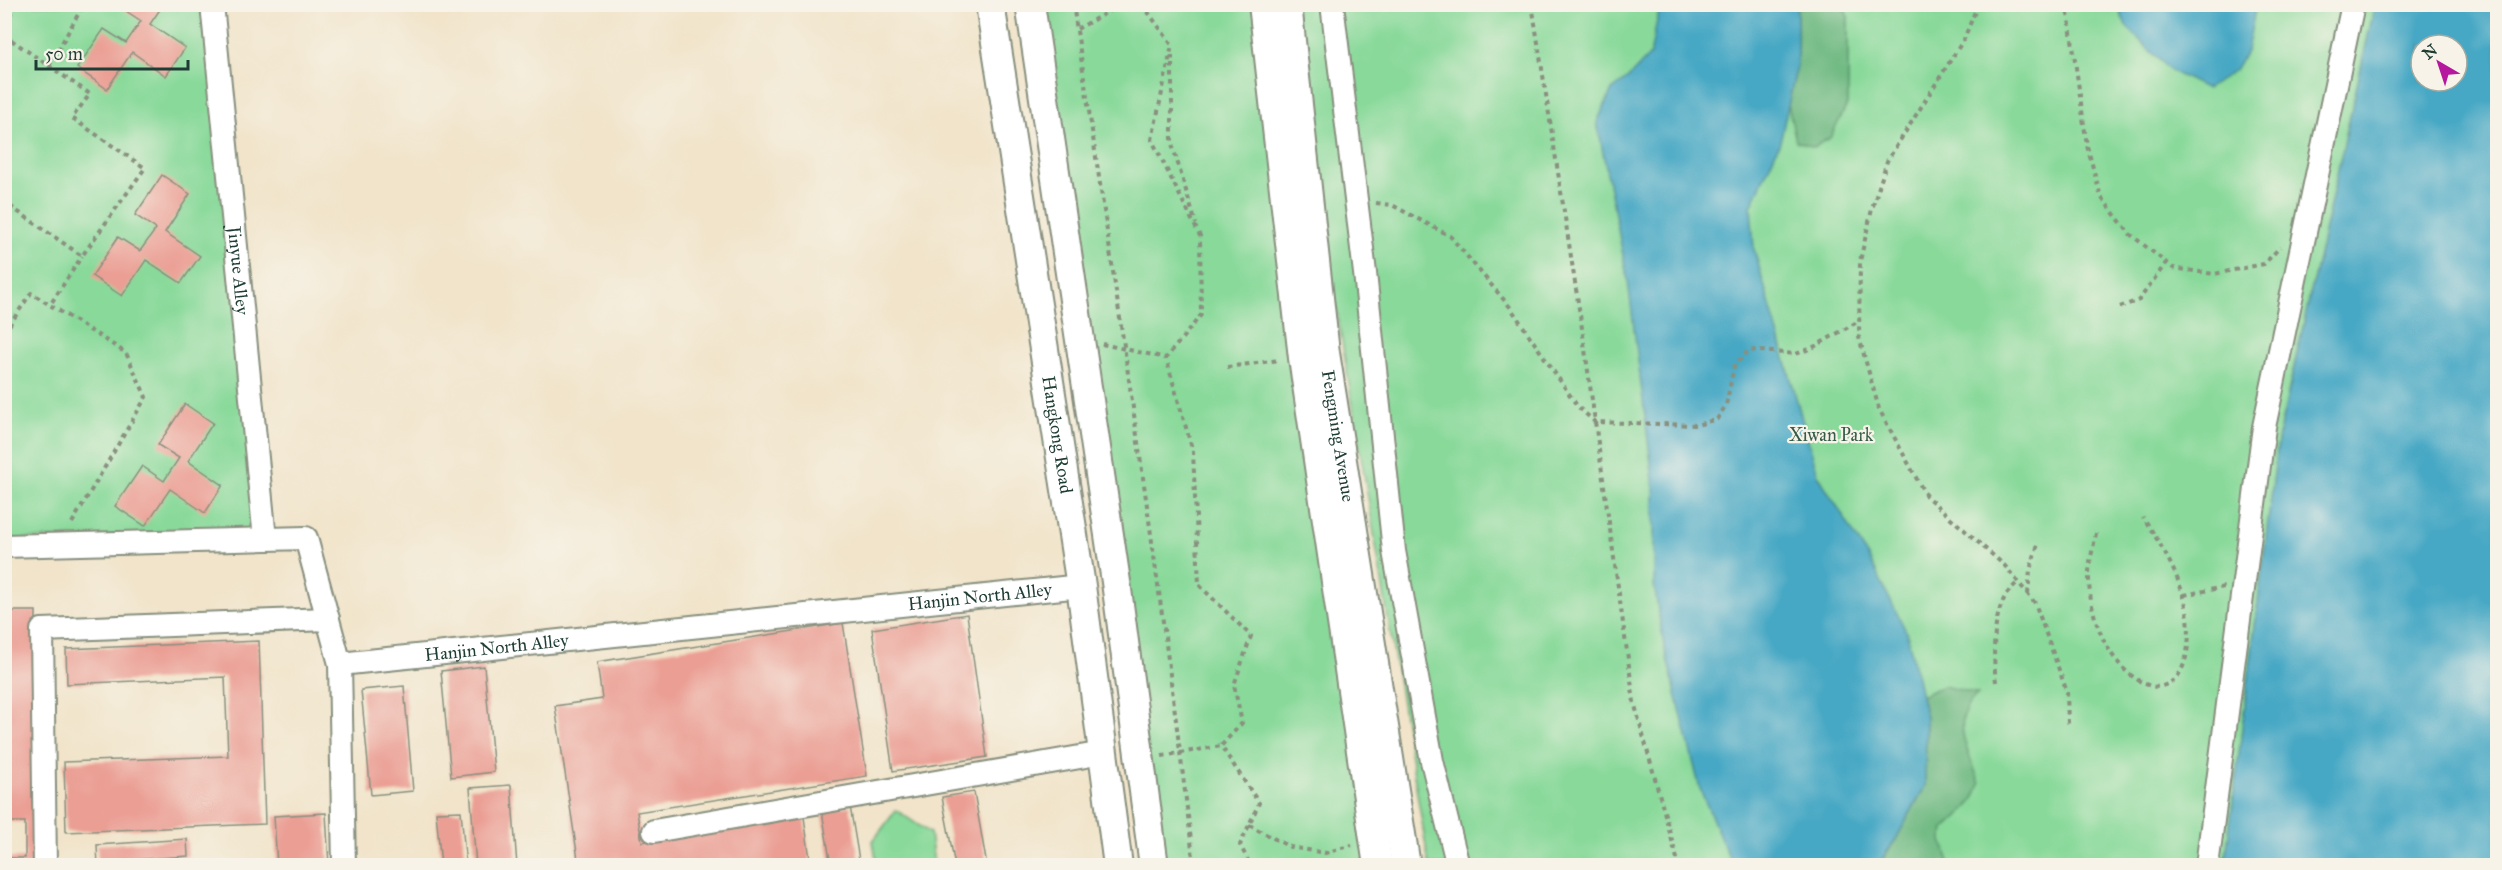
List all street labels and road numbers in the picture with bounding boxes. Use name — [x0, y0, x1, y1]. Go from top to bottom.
street label: Jinyue Alley — [222, 223, 254, 316]
street label: Fengming Avenue — [1317, 368, 1359, 503]
street label: Hangkong Road — [1037, 374, 1077, 495]
street label: Hanjin North Alley — [907, 578, 1054, 615]
street label: Hanjin North Alley — [423, 629, 570, 666]

